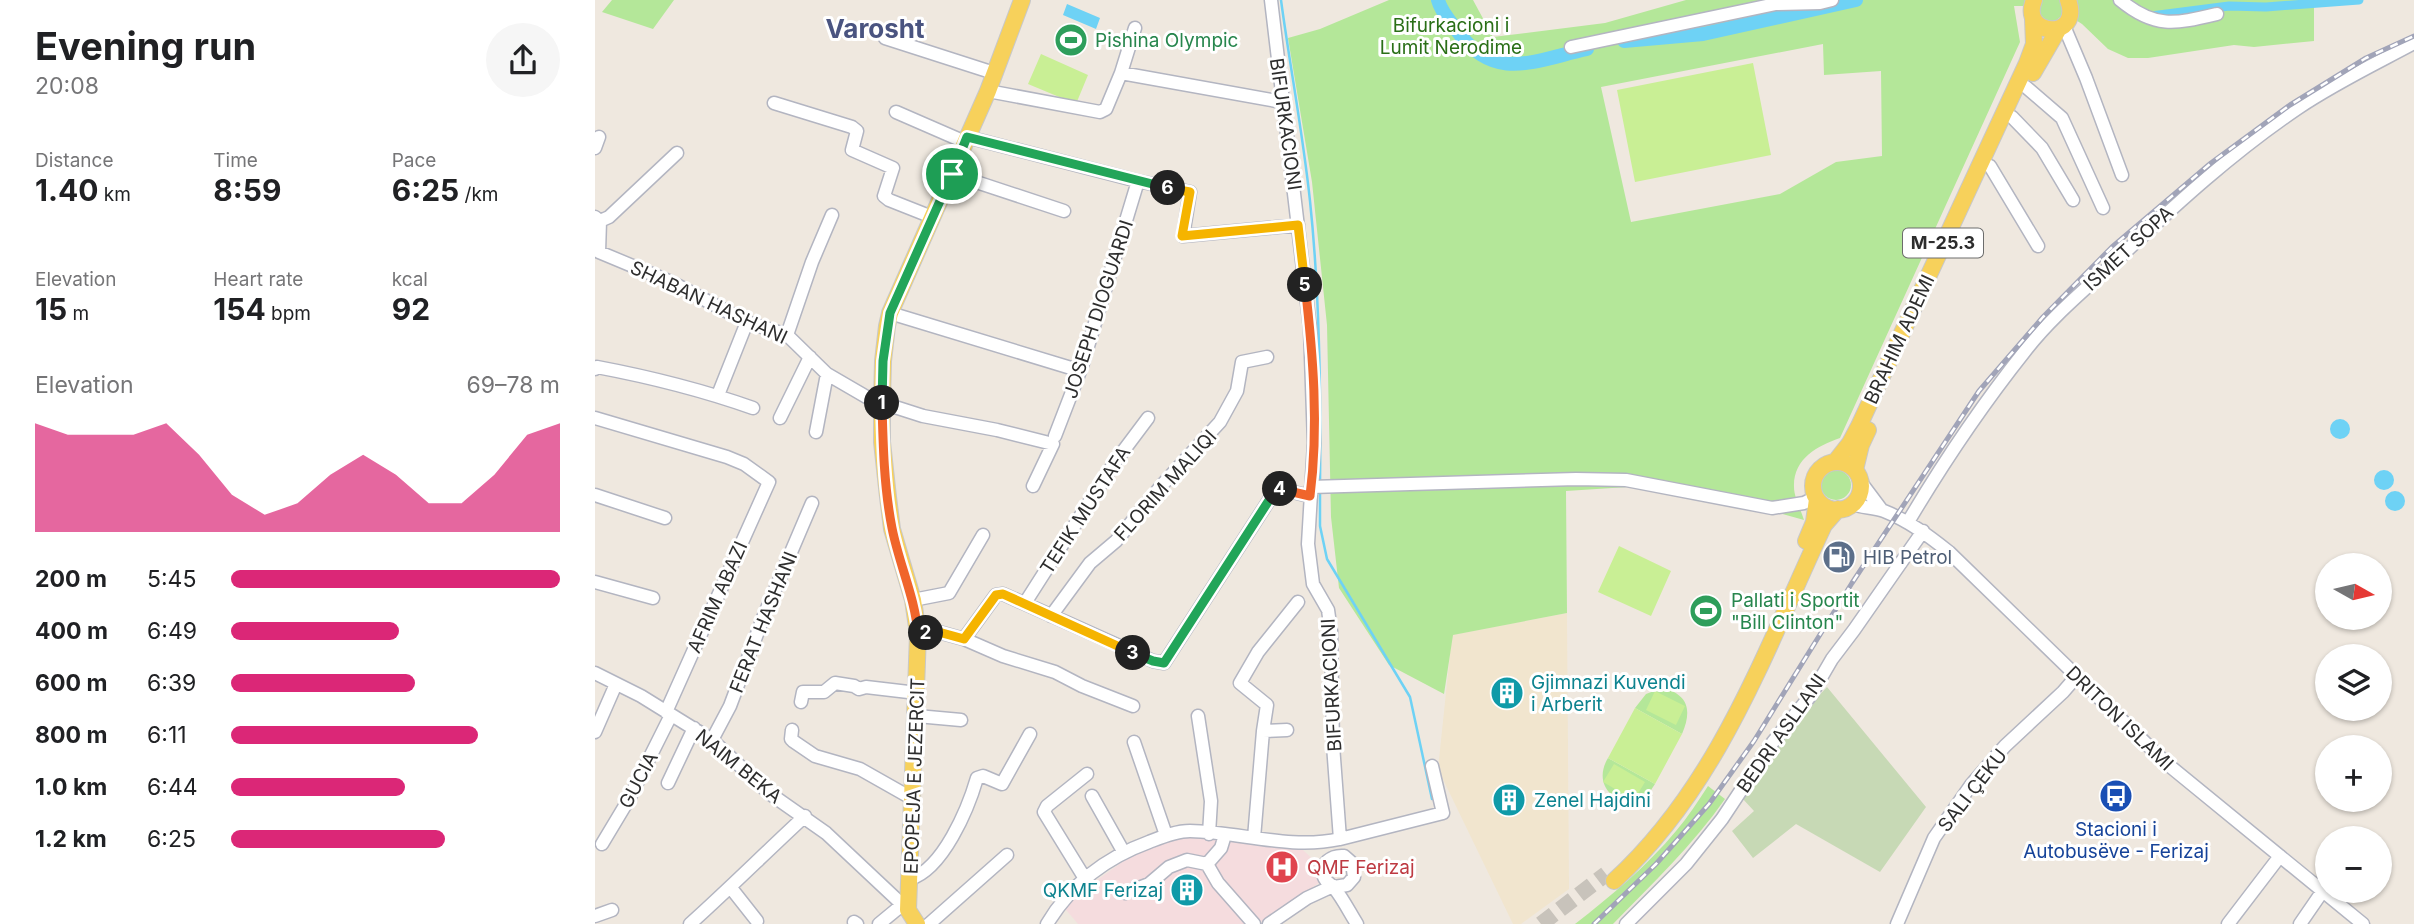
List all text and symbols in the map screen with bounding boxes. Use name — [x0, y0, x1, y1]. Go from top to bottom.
district label: Varosht — [825, 13, 925, 44]
park label: Bifurkacioni i Lumit Nerodime — [1380, 14, 1522, 59]
sports icon: Pishina Olympic — [1052, 21, 1090, 59]
text: Evening run — [35, 23, 256, 69]
button: share — [486, 23, 560, 97]
place label: Pishina Olympic — [1095, 29, 1238, 52]
street label: BIFURKACIONI — [1265, 56, 1306, 192]
text: 20:08 — [35, 72, 99, 100]
pin — [922, 144, 982, 204]
text: Distance — [35, 149, 113, 172]
text: Time — [213, 149, 258, 172]
text: Pace — [392, 149, 436, 172]
icon: arrive — [933, 155, 971, 193]
pin: 6 — [1151, 170, 1185, 206]
text: 1.40 — [35, 172, 98, 208]
text: 8:59 — [213, 172, 282, 208]
text: 6:25 — [392, 172, 459, 208]
text: 6 — [1161, 176, 1174, 199]
text: km — [98, 183, 131, 206]
text: /km — [459, 183, 499, 206]
street label: ISMET SOPA — [2079, 201, 2178, 296]
street label: JOSEPH DIOGUARDI — [1059, 217, 1138, 401]
road number: M-25.3 — [1903, 229, 1983, 258]
street label: SHABAN HASHANI — [627, 256, 791, 349]
text: Elevation — [35, 268, 116, 291]
text: Heart rate — [213, 268, 303, 291]
text: kcal — [392, 268, 428, 291]
pin: 5 — [1287, 268, 1323, 302]
street label: BRAHIM ADEMI — [1859, 271, 1939, 408]
text: 5 — [1298, 273, 1311, 296]
text: 15 — [35, 291, 67, 327]
text: 154 — [213, 291, 266, 327]
text: 92 — [392, 291, 430, 327]
text: m — [67, 302, 89, 325]
text: bpm — [266, 302, 311, 325]
text: Elevation — [35, 371, 134, 399]
text: 69–78 m — [466, 371, 560, 399]
pin: 1 — [865, 386, 899, 420]
text: 1 — [877, 391, 886, 414]
street label: FLORIM MALIQI — [1109, 425, 1221, 546]
street label: TEFIK MUSTAFA — [1035, 442, 1135, 579]
pin: 4 — [1263, 472, 1297, 506]
text: 4 — [1273, 477, 1286, 500]
street label: AFRIM ABAZI — [683, 538, 752, 657]
fuel station icon: HIB Petrol — [1820, 538, 1858, 576]
place label: HIB Petrol — [1863, 546, 1952, 569]
street label: FERAT HASHANI — [725, 548, 802, 696]
north arrow — [2315, 553, 2392, 630]
map controls — [2315, 553, 2392, 903]
text: 200 m — [35, 565, 107, 593]
text: 5:45 — [147, 565, 196, 593]
place label: Pallati i Sportit "Bill Clinton" — [1731, 589, 1859, 634]
sports icon: Pallati i Sportit "Bill Clinton" — [1687, 592, 1725, 630]
pin: 2 — [909, 616, 943, 650]
text: 400 m — [35, 617, 108, 645]
text: 6:49 — [147, 617, 197, 645]
street label: BIFURKACIONI — [1317, 618, 1346, 752]
text: 2 — [920, 621, 931, 644]
pin: 3 — [1115, 636, 1151, 670]
text: 3 — [1126, 641, 1139, 664]
button: layers — [2315, 644, 2392, 721]
street label: DRITON ISLAMI — [2061, 661, 2178, 775]
text: 600 m — [35, 669, 107, 697]
text: 6:39 — [147, 669, 196, 697]
street label: BEDRI ASLLANI — [1732, 670, 1831, 797]
place label: Gjimnazi Kuvendi i Arberit — [1531, 671, 1686, 716]
building icon: Gjimnazi Kuvendi i Arberit — [1488, 674, 1526, 712]
street label: EPOPEJA E JEZERCIT — [900, 677, 929, 875]
text: 800 m — [35, 721, 107, 749]
text: 6:11 — [147, 721, 187, 749]
street label: NAIM BEKA — [691, 724, 787, 808]
button: + — [2315, 735, 2392, 812]
street label: SALI ÇEKU — [1933, 744, 2012, 836]
street label: GUCIA — [614, 748, 663, 812]
text: 1.0 km — [35, 773, 107, 801]
text: 6:44 — [147, 773, 198, 801]
bus stop icon: Stacioni i Autobusëve - Ferizaj — [2097, 777, 2135, 815]
building icon: Zenel Hajdini — [1490, 781, 1528, 819]
place label: Zenel Hajdini — [1534, 789, 1651, 812]
place label: Stacioni i Autobusëve - Ferizaj — [2023, 818, 2209, 863]
text: 1.2 km — [35, 825, 107, 853]
text: 6:25 — [147, 825, 196, 853]
button: − — [2315, 826, 2392, 903]
hospital icon: QMF Ferizaj — [1263, 848, 1301, 886]
place label: QMF Ferizaj — [1307, 856, 1415, 879]
building icon: QKMF Ferizaj — [1168, 871, 1206, 909]
place label: QKMF Ferizaj — [1043, 879, 1163, 902]

